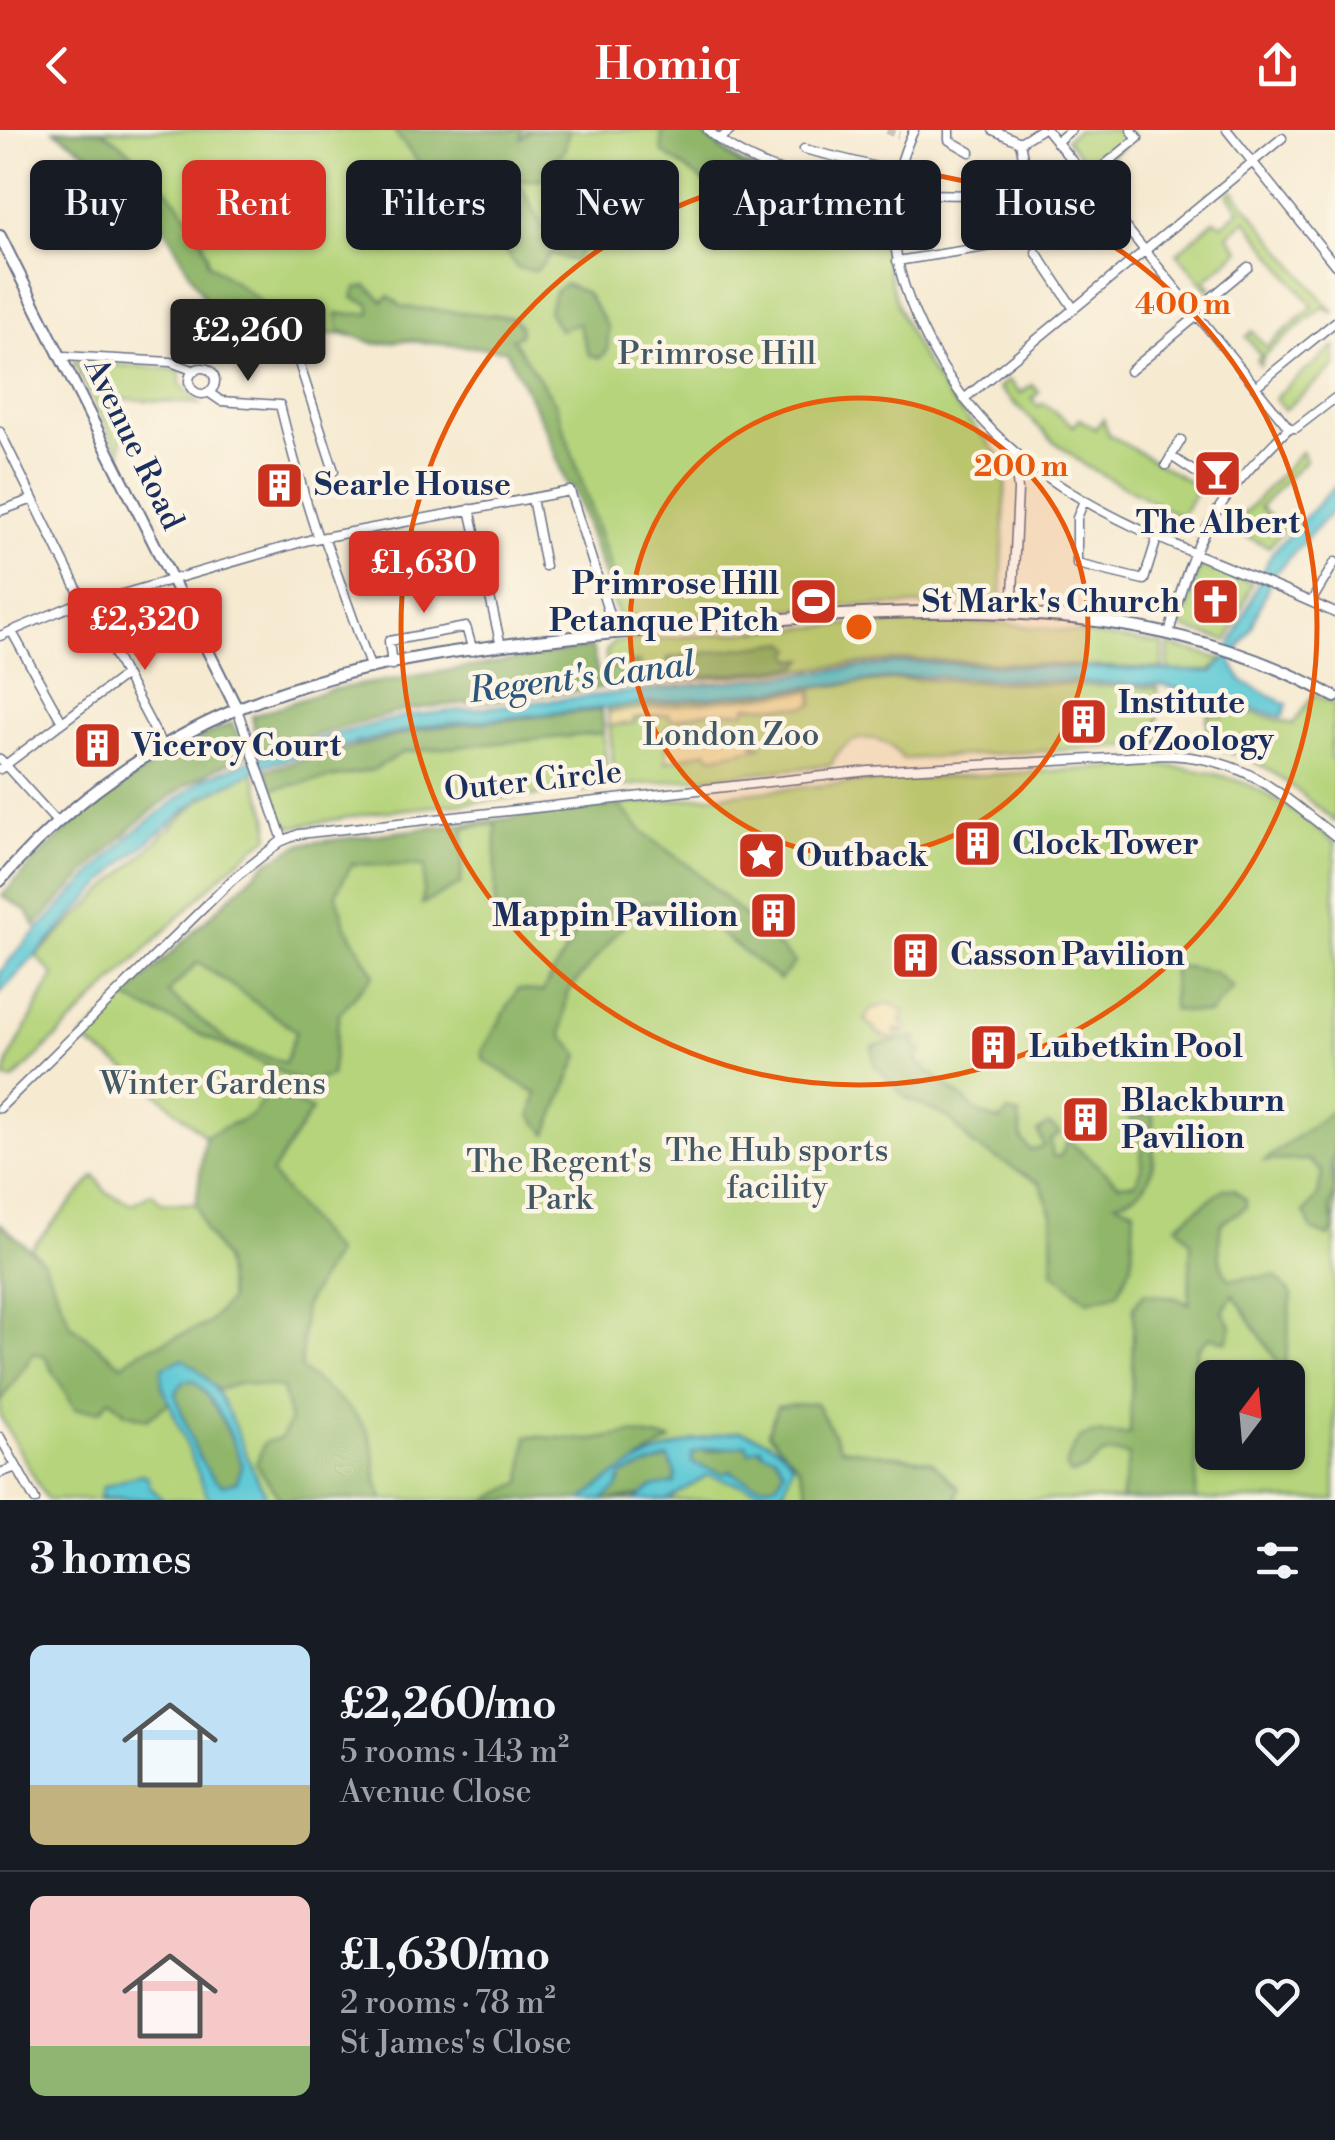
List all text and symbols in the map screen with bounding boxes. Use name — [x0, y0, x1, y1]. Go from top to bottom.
text: Homiq — [595, 37, 740, 94]
icon: back — [30, 38, 85, 93]
icon: share — [1250, 38, 1305, 93]
chip: Buy — [30, 160, 162, 250]
chip: Rent — [182, 160, 326, 250]
chip: Filters — [346, 160, 521, 250]
chip: New — [541, 160, 679, 250]
chip: Apartment — [699, 160, 941, 250]
chip: House — [961, 160, 1131, 250]
text: 400 m — [1135, 286, 1231, 324]
pin: £2,260 — [167, 299, 329, 384]
text: £2,260 — [192, 311, 304, 351]
park label: Primrose Hill — [618, 334, 817, 374]
street label: Avenue Road — [75, 351, 193, 536]
bar icon: The Albert — [1192, 447, 1244, 499]
text: 200 m — [974, 448, 1068, 486]
building icon: Searle House — [253, 459, 305, 511]
place label: Searle House — [314, 465, 511, 505]
place label: The Albert — [1136, 503, 1301, 543]
pin: £1,630 — [343, 531, 505, 616]
text: £1,630 — [371, 543, 477, 583]
place label: Primrose Hill Petanque Pitch — [549, 564, 779, 641]
sports icon: Primrose Hill Petanque Pitch — [788, 576, 840, 628]
church icon: St Mark's Church — [1189, 576, 1241, 628]
place label: St Mark's Church — [922, 582, 1180, 622]
pin: £2,320 — [64, 588, 226, 673]
text: £2,320 — [90, 600, 200, 640]
centre of rings — [841, 609, 877, 645]
water label: Regent's Canal — [466, 643, 697, 713]
place label: Institute of Zoology — [1118, 683, 1275, 760]
building icon: Institute of Zoology — [1057, 695, 1109, 747]
park label: London Zoo — [643, 715, 819, 755]
building icon: Viceroy Court — [71, 720, 123, 772]
place label: Viceroy Court — [131, 726, 342, 766]
street label: Outer Circle — [442, 752, 624, 810]
building icon: Clock Tower — [951, 818, 1003, 870]
place label: Clock Tower — [1012, 824, 1199, 864]
place icon: Outback — [735, 830, 787, 882]
place label: Outback — [796, 836, 929, 876]
building icon: Mappin Pavilion — [747, 890, 799, 942]
place label: Mappin Pavilion — [492, 896, 738, 936]
building icon: Casson Pavilion — [889, 929, 941, 981]
place label: Casson Pavilion — [950, 935, 1185, 975]
building icon: Lubetkin Pool — [968, 1021, 1020, 1073]
place label: Lubetkin Pool — [1029, 1027, 1243, 1067]
park label: Winter Gardens — [99, 1064, 326, 1104]
place label: Blackburn Pavilion — [1121, 1081, 1285, 1158]
building icon: Blackburn Pavilion — [1060, 1093, 1112, 1145]
park label: The Hub sports facility — [665, 1131, 889, 1208]
park label: The Regent's Park — [466, 1142, 652, 1219]
north arrow — [1195, 1360, 1305, 1470]
map controls — [1195, 1360, 1305, 1470]
icon: filters — [1250, 1533, 1305, 1588]
text: 3 homes — [30, 1534, 192, 1587]
text: £2,260/mo — [340, 1679, 557, 1732]
icon: home — [110, 1685, 230, 1805]
icon: heart — [1250, 1718, 1305, 1773]
text: 5 rooms · 143 m² — [340, 1732, 569, 1772]
text: Avenue Close — [340, 1772, 532, 1812]
text: £1,630/mo — [340, 1930, 550, 1983]
icon: home — [110, 1936, 230, 2056]
icon: heart — [1250, 1969, 1305, 2024]
text: 2 rooms · 78 m² — [340, 1983, 556, 2023]
text: St James's Close — [340, 2023, 572, 2063]

